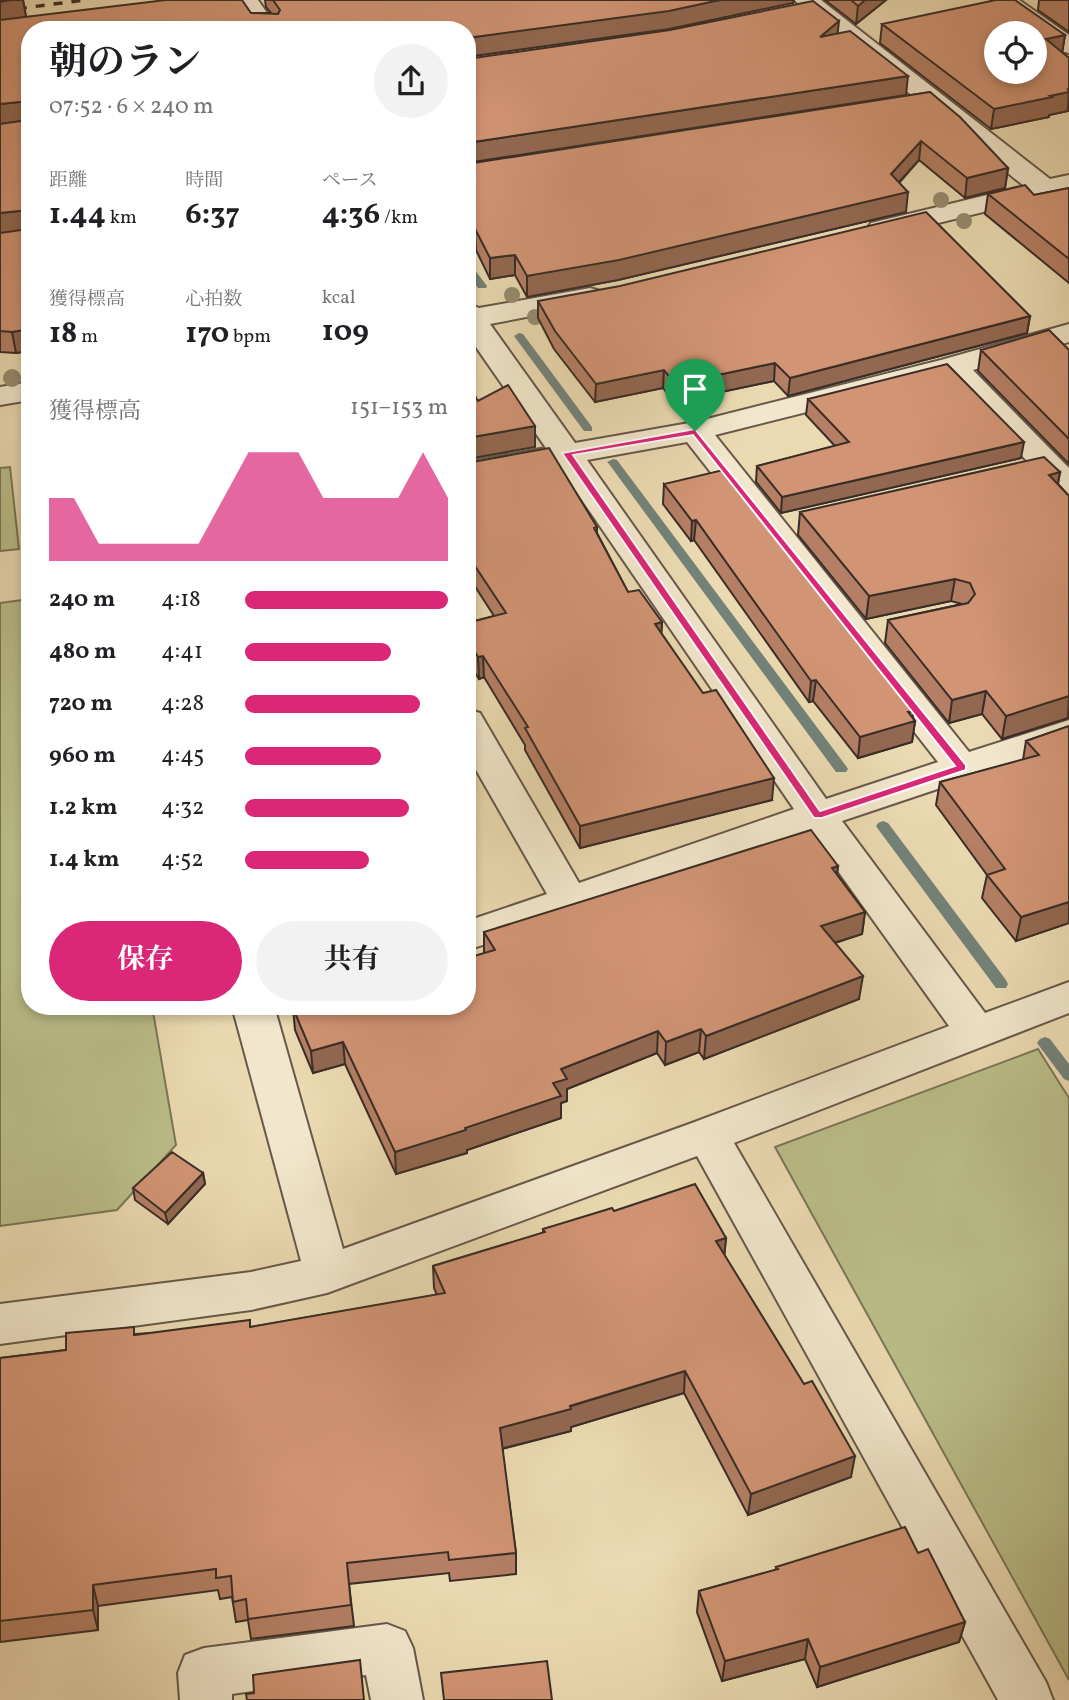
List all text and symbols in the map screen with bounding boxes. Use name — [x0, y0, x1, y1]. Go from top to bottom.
map controls — [984, 21, 1047, 84]
button: locate — [984, 21, 1047, 84]
text: 朝のラン — [49, 38, 201, 91]
button: share — [374, 44, 448, 118]
text: 07:52 · 6 × 240 m — [49, 91, 214, 123]
text: 距離 — [49, 168, 87, 194]
text: 時間 — [185, 168, 223, 194]
text: ペース — [322, 168, 378, 194]
text: 1.44 — [49, 194, 106, 236]
text: 6:37 — [185, 194, 240, 236]
text: 4:36 — [322, 194, 380, 236]
text: km — [106, 205, 137, 231]
text: /km — [380, 205, 418, 231]
text: kcal — [322, 285, 355, 311]
text: 獲得標高 — [49, 287, 125, 313]
text: 心拍数 — [185, 287, 242, 313]
text: 109 — [322, 311, 369, 353]
text: 18 — [49, 313, 77, 355]
text: 170 — [185, 313, 229, 355]
text: m — [77, 324, 98, 350]
text: bpm — [229, 324, 271, 350]
pin — [665, 359, 725, 431]
icon: arrive — [676, 370, 714, 408]
text: 151–153 m — [350, 392, 448, 424]
text: 獲得標高 — [49, 396, 141, 428]
text: 240 m — [49, 584, 115, 616]
text: 4:18 — [161, 584, 201, 616]
text: 480 m — [49, 636, 116, 668]
text: 4:41 — [161, 636, 203, 668]
text: 720 m — [49, 688, 113, 720]
text: 4:28 — [161, 688, 204, 720]
text: 960 m — [49, 740, 116, 772]
text: 4:45 — [161, 740, 204, 772]
text: 1.2 km — [49, 792, 118, 824]
text: 4:32 — [161, 792, 204, 824]
text: 1.4 km — [49, 844, 120, 876]
text: 4:52 — [161, 844, 204, 876]
button: 保存 — [49, 921, 242, 1001]
button: 共有 — [256, 921, 448, 1001]

